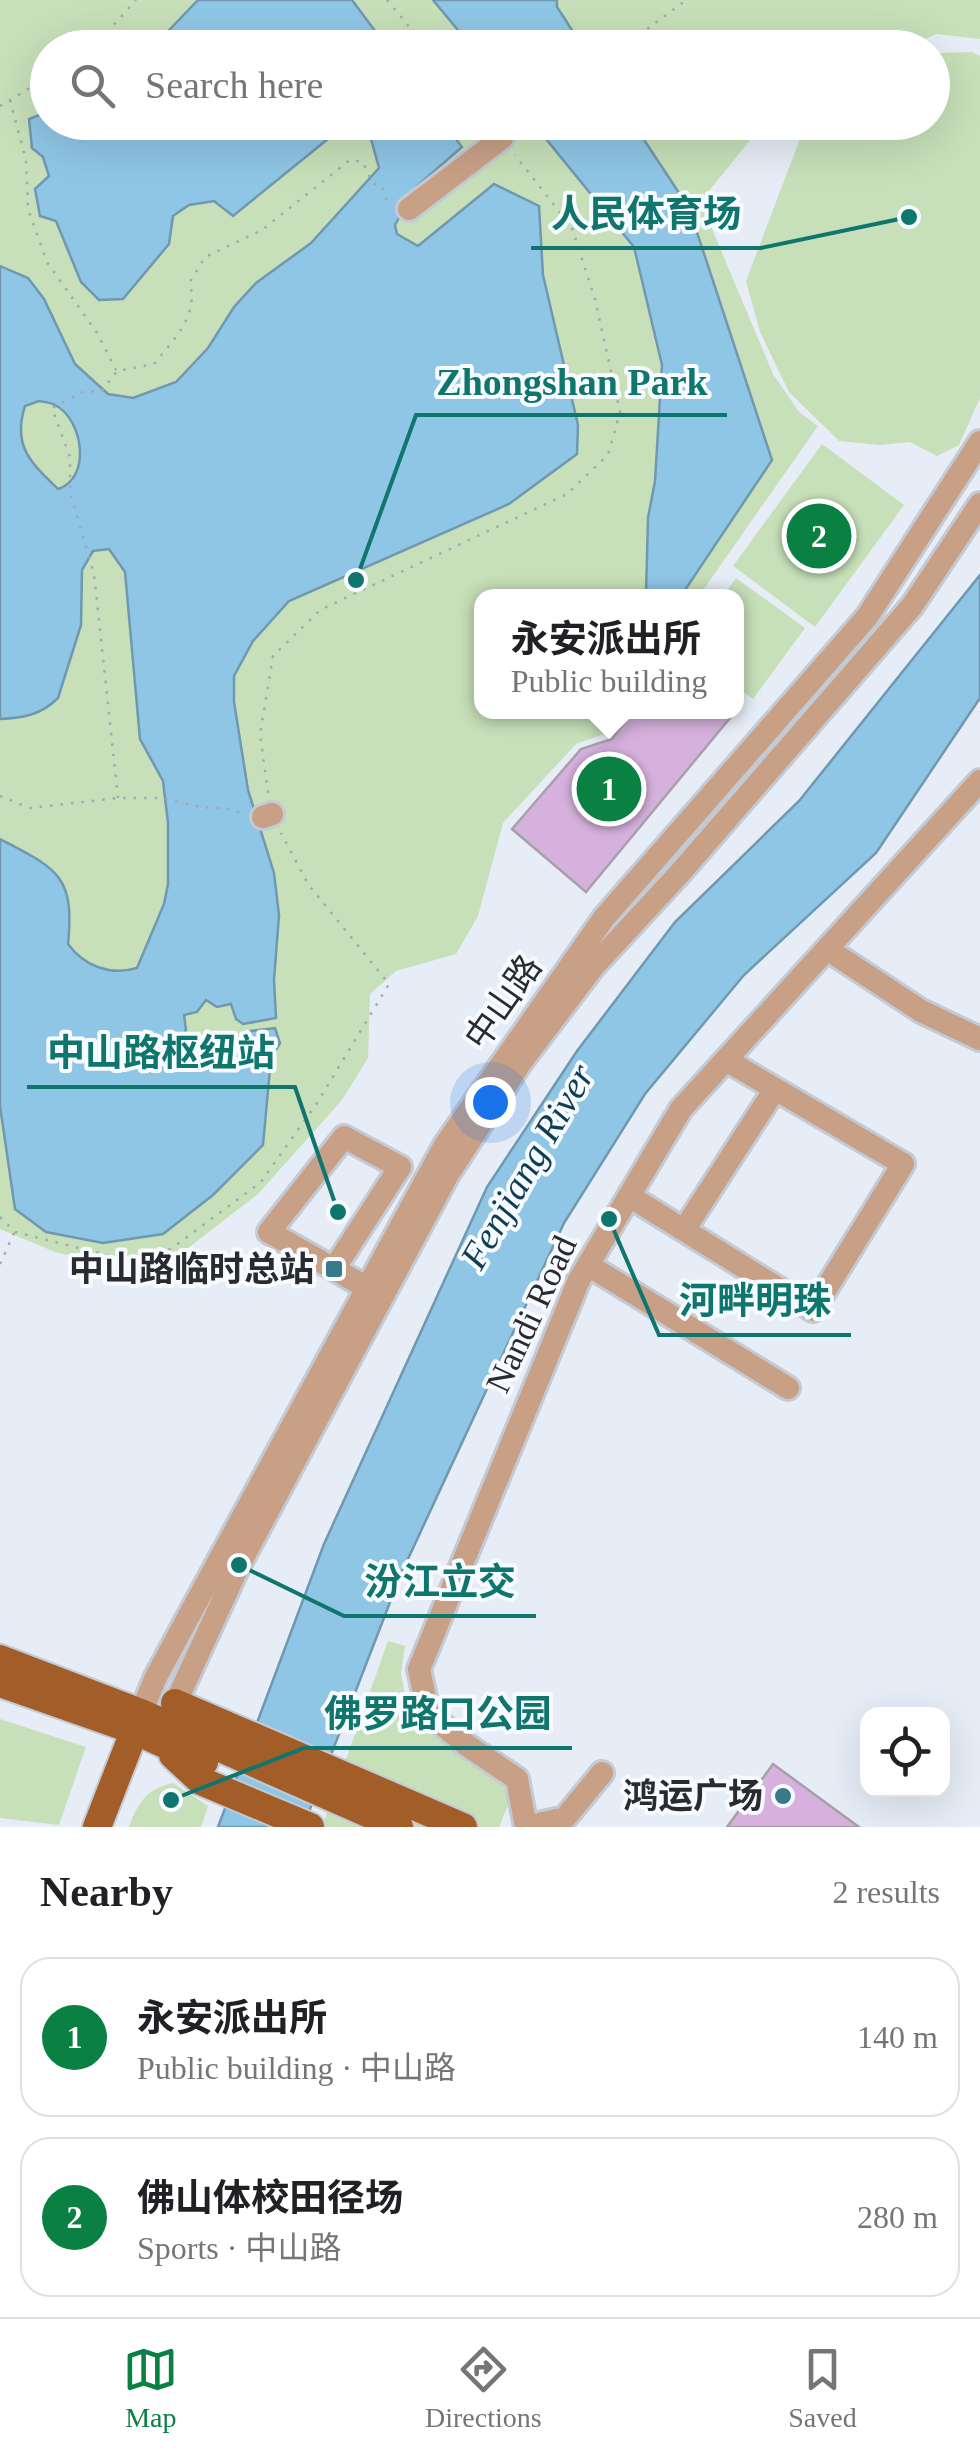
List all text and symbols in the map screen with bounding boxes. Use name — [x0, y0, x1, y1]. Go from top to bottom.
search box — [30, 30, 950, 140]
icon: search — [65, 58, 120, 113]
text: Search here — [145, 64, 323, 106]
callout: 人民体育场 — [531, 180, 761, 248]
text: 人民体育场 — [551, 193, 741, 235]
callout: Zhongshan Park — [416, 347, 727, 415]
text: Zhongshan Park — [436, 361, 709, 403]
pin: 2 — [786, 498, 852, 574]
popup — [474, 589, 744, 719]
text: 永安派出所 — [511, 618, 701, 660]
text: Public building — [511, 663, 707, 699]
pin: 1 — [576, 752, 642, 826]
street label: 中山路 — [457, 948, 550, 1056]
callout: 中山路枢纽站 — [27, 1019, 295, 1087]
text: 中山路枢纽站 — [47, 1032, 275, 1074]
water label: Fenjiang River — [451, 1056, 603, 1277]
your location — [465, 1077, 516, 1128]
street label: Nandi Road — [478, 1229, 585, 1399]
place label: 中山路临时总站 — [69, 1250, 314, 1289]
marker: 中山路临时总站 — [323, 1258, 345, 1280]
callout: 河畔明珠 — [659, 1267, 851, 1335]
text: 河畔明珠 — [679, 1280, 831, 1322]
callout: 汾江立交 — [344, 1548, 536, 1616]
text: 汾江立交 — [364, 1561, 516, 1603]
callout: 佛罗路口公园 — [304, 1680, 572, 1748]
text: 佛罗路口公园 — [324, 1693, 552, 1735]
map controls — [860, 1707, 950, 1797]
button: locate — [860, 1707, 950, 1797]
place label: 鸿运广场 — [623, 1777, 763, 1816]
marker: 鸿运广场 — [772, 1785, 794, 1807]
text: Nearby — [40, 1869, 173, 1915]
text: 2 results — [832, 1874, 940, 1910]
text: 永安派出所 — [137, 1997, 327, 2039]
text: 1 — [67, 2019, 83, 2055]
text: 140 m — [857, 2019, 938, 2055]
text: Public building · 中山路 — [137, 2050, 456, 2086]
text: 佛山体校田径场 — [137, 2177, 403, 2219]
text: 2 — [67, 2199, 83, 2235]
text: 280 m — [857, 2199, 938, 2235]
text: Sports · 中山路 — [137, 2230, 341, 2266]
tab: Map — [123, 2342, 178, 2434]
tab: Directions — [425, 2342, 542, 2434]
tab: Saved — [788, 2342, 857, 2434]

